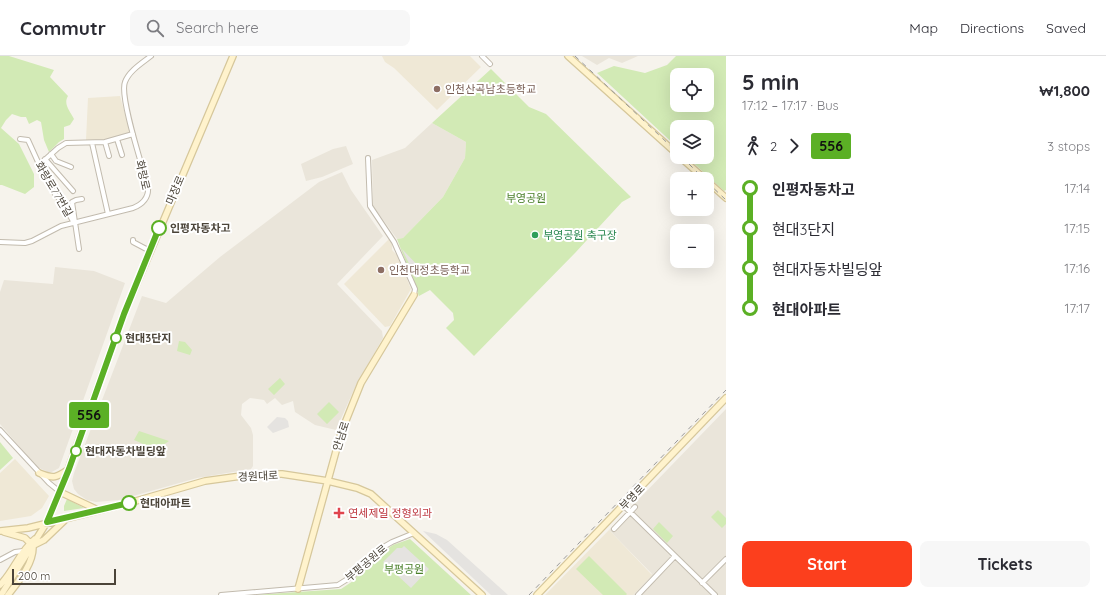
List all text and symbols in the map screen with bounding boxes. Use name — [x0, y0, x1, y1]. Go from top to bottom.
search box — [130, 10, 410, 46]
text: Commutr — [20, 16, 106, 40]
icon: search — [144, 17, 166, 39]
text: Search here — [176, 18, 259, 37]
text: Map — [909, 19, 938, 37]
text: Directions — [960, 19, 1024, 37]
text: Saved — [1046, 19, 1086, 37]
map controls — [670, 68, 714, 268]
button: locate — [670, 68, 714, 112]
text: 5 min — [742, 68, 799, 96]
text: ₩1,800 — [1039, 81, 1090, 100]
place label: 인천산곡남초등학교 — [445, 82, 536, 96]
marker: 인천산곡남초등학교 — [432, 84, 442, 94]
text: 17:12 – 17:17 · Bus — [742, 97, 839, 113]
button: layers — [670, 120, 714, 164]
icon: walk — [742, 135, 764, 157]
icon: forward — [783, 135, 805, 157]
text: 556 — [819, 137, 843, 155]
text: 2 — [770, 138, 777, 154]
text: 3 stops — [1047, 138, 1090, 154]
street label: 화랑로77번길 — [32, 159, 76, 219]
street label: 화랑로 — [133, 159, 153, 191]
button: + — [670, 172, 714, 216]
street label: 마장로 — [163, 173, 187, 207]
text: 인평자동차고 — [772, 180, 855, 199]
text: 17:14 — [1065, 180, 1090, 196]
park label: 부영공원 — [506, 191, 546, 205]
marker: 인평자동차고 — [151, 220, 167, 236]
text: 현대3단지 — [772, 220, 835, 239]
text: 17:15 — [1064, 220, 1090, 236]
place label: 인평자동차고 — [170, 221, 231, 235]
button: − — [670, 224, 714, 268]
place label: 부영공원 축구장 — [543, 228, 617, 242]
marker: 부영공원 축구장 — [530, 230, 540, 240]
text: 현대자동차빌딩앞 — [772, 260, 882, 279]
text: 17:16 — [1064, 260, 1090, 276]
place label: 인천대정초등학교 — [389, 263, 470, 277]
marker: 인천대정초등학교 — [376, 265, 386, 275]
text: 현대아파트 — [772, 300, 841, 319]
text: 17:17 — [1065, 300, 1090, 316]
place label: 현대3단지 — [125, 331, 171, 345]
marker: 현대3단지 — [110, 332, 122, 344]
line badge: 556 — [66, 402, 112, 428]
text: 556 — [77, 406, 101, 424]
street label: 안남로 — [330, 419, 352, 453]
place label: 현대자동차빌딩앞 — [85, 444, 166, 458]
marker: 현대자동차빌딩앞 — [70, 445, 82, 457]
street label: 경원대로 — [237, 468, 279, 484]
street label: 부영로 — [616, 481, 648, 513]
marker: 현대아파트 — [121, 495, 137, 511]
place label: 현대아파트 — [140, 496, 191, 510]
place label: 연세제일 정형외과 — [348, 506, 432, 520]
marker: 연세제일 정형외과 — [333, 507, 345, 519]
street label: 부평공원로 — [342, 541, 390, 585]
button: Start — [742, 541, 912, 587]
button: Tickets — [920, 541, 1090, 587]
park label: 부평공원 — [384, 562, 424, 576]
scale bar — [12, 567, 116, 586]
text: 200 m — [18, 569, 50, 583]

